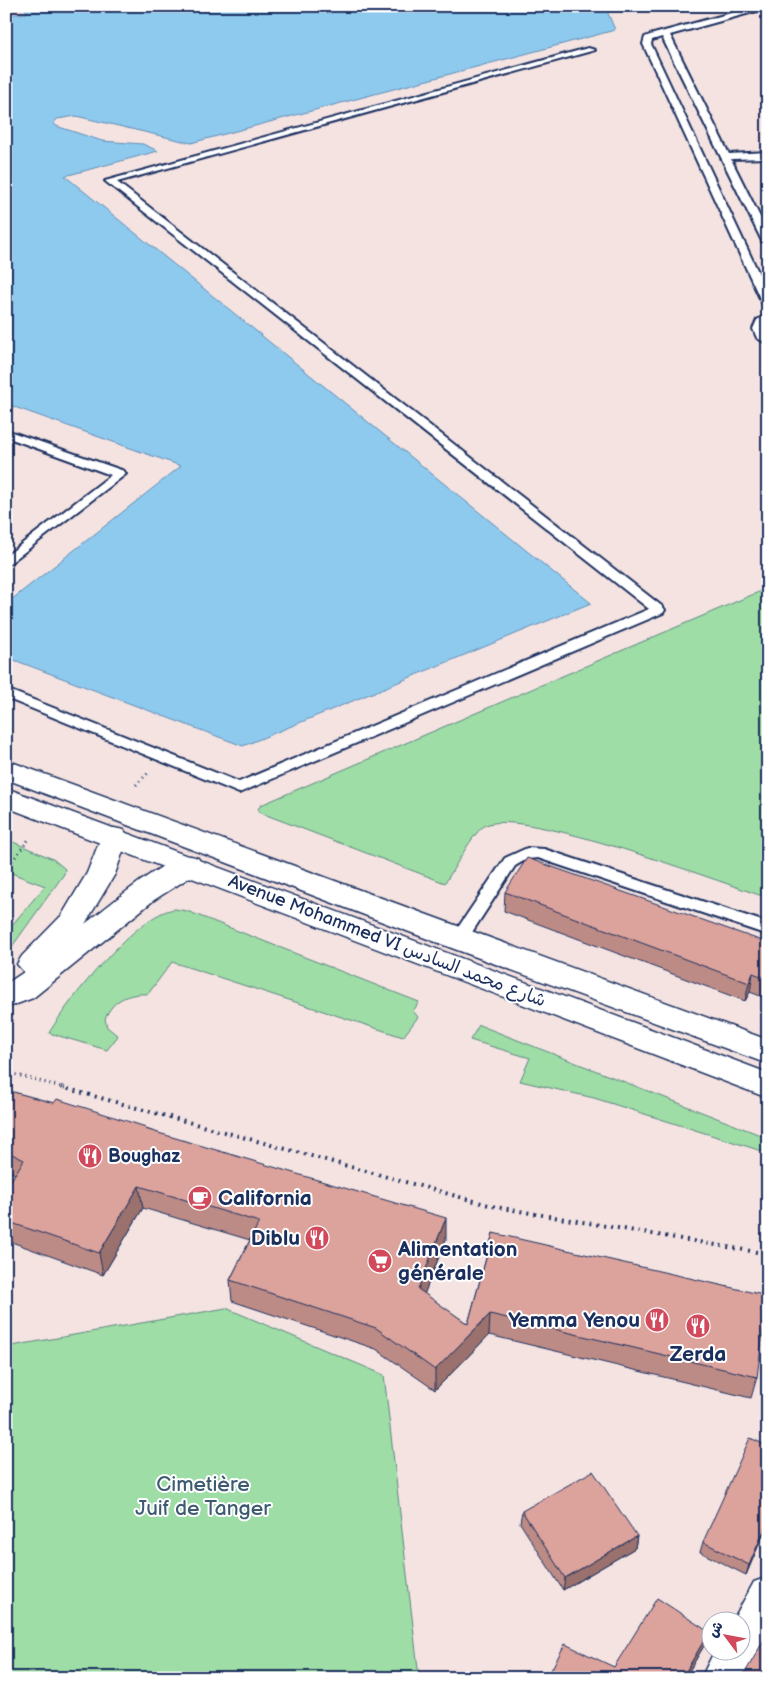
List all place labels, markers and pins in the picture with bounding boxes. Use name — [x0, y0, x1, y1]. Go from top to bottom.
restaurant icon: Boughaz — [77, 1143, 103, 1169]
place label: Boughaz — [108, 1146, 180, 1167]
cafe icon: California — [187, 1185, 213, 1211]
place label: California — [218, 1186, 312, 1211]
restaurant icon: Diblu — [304, 1225, 330, 1251]
place label: Diblu — [251, 1226, 300, 1251]
place label: Alimentation générale — [397, 1237, 518, 1286]
supermarket icon: Alimentation générale — [367, 1248, 393, 1274]
restaurant icon: Yemma Yenou — [644, 1307, 670, 1333]
place label: Yemma Yenou — [508, 1308, 640, 1333]
restaurant icon: Zerda — [685, 1313, 711, 1339]
place label: Zerda — [670, 1342, 726, 1367]

